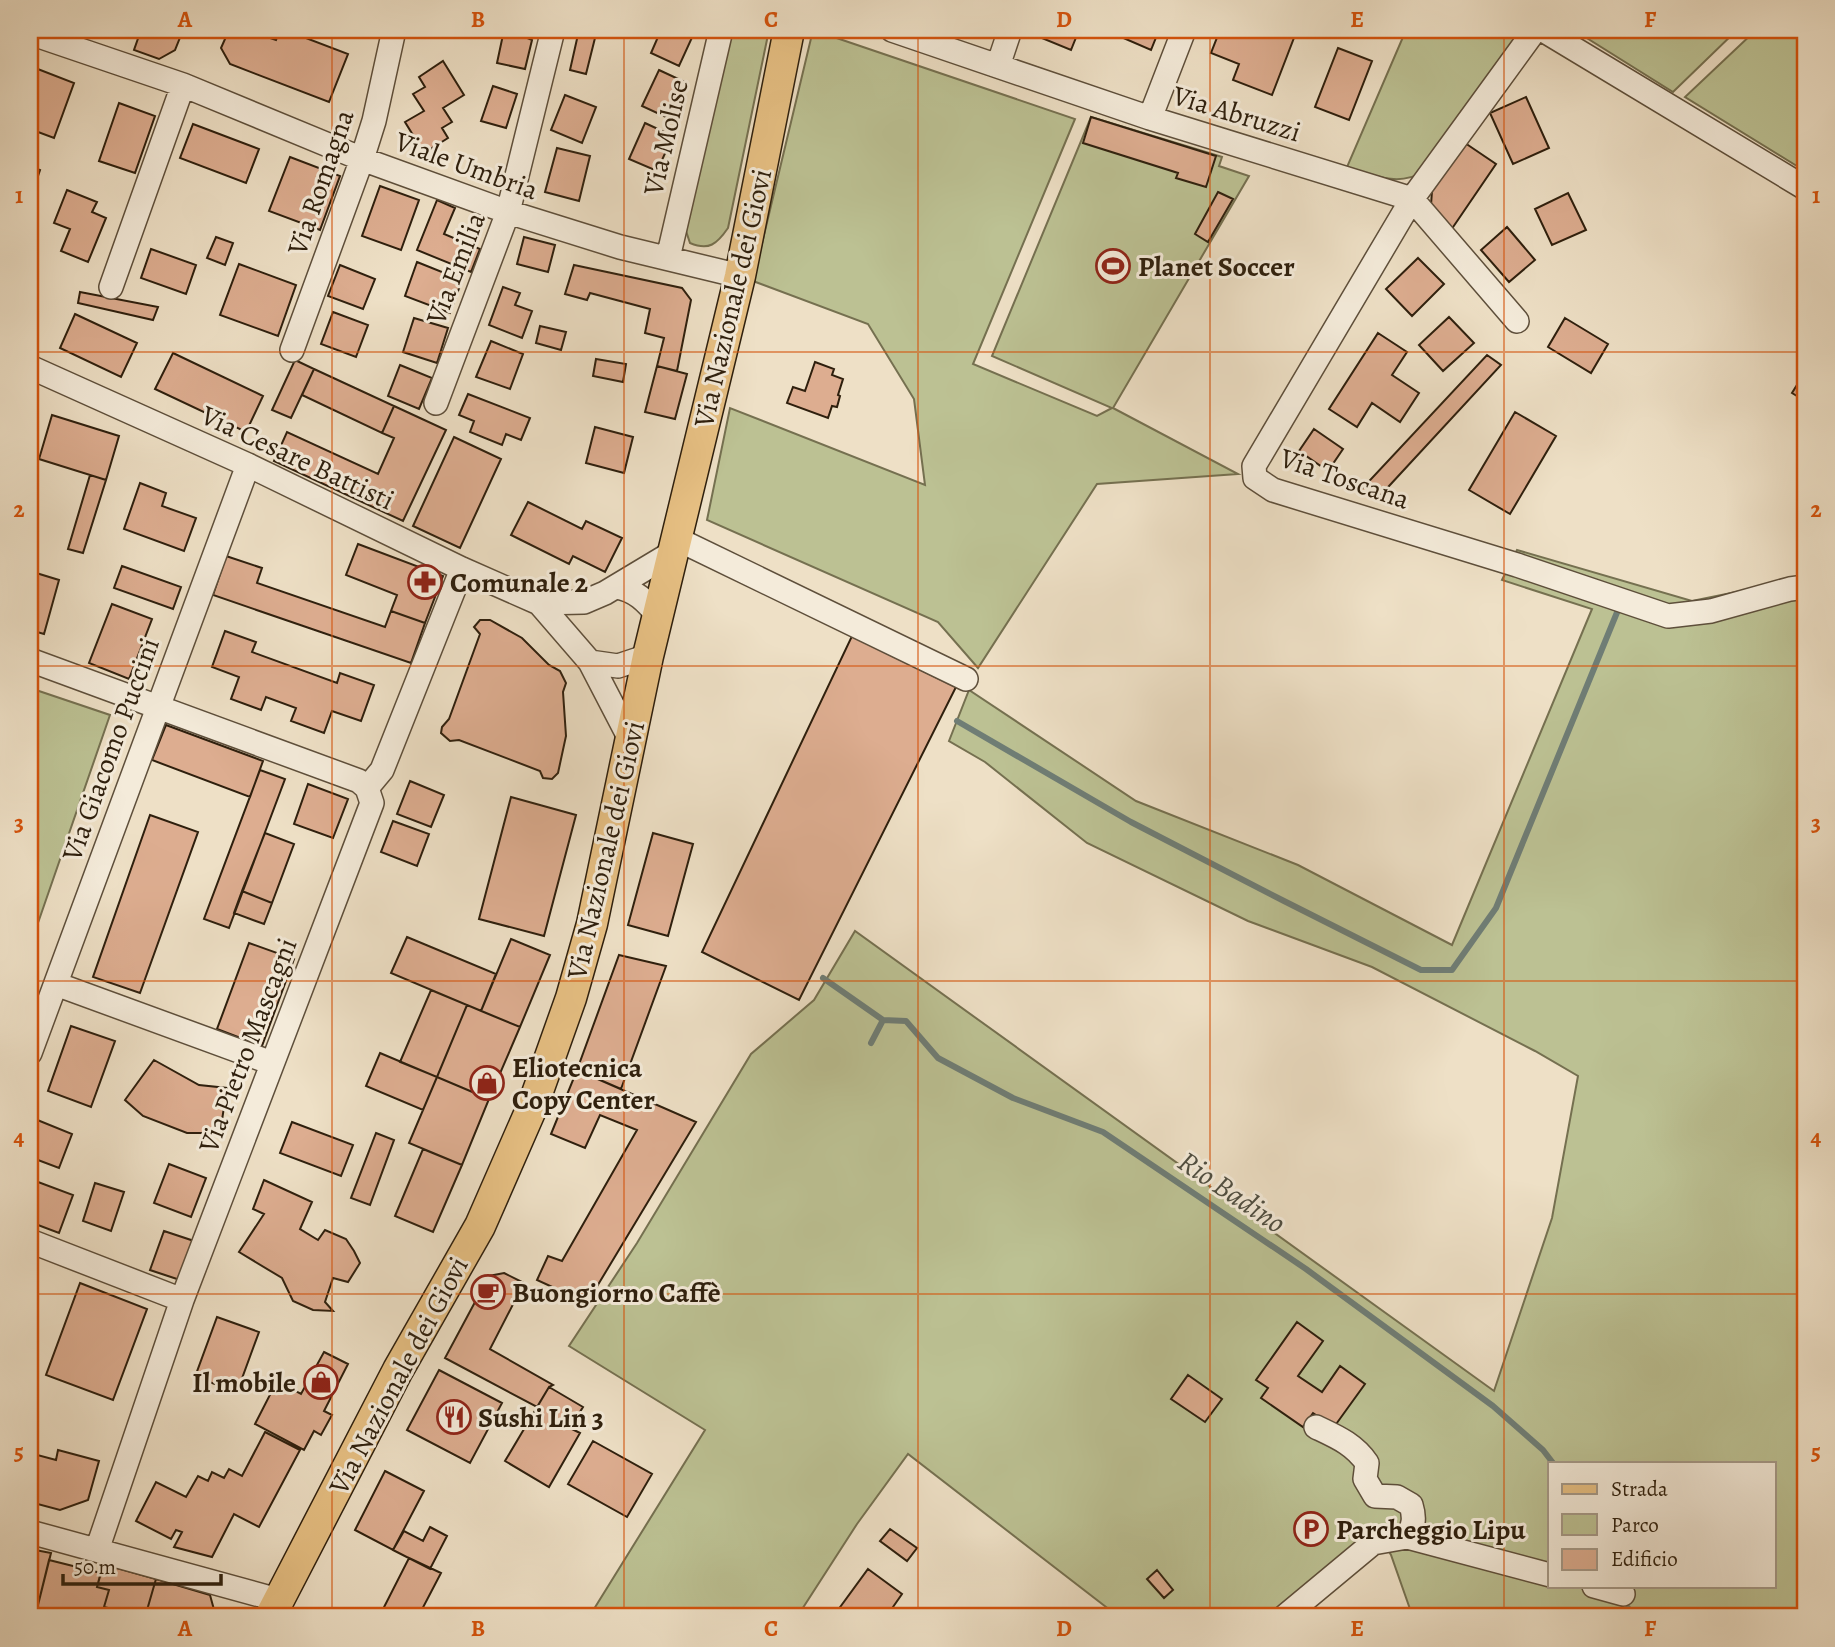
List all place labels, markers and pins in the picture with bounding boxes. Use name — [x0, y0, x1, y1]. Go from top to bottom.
sports icon: Planet Soccer — [1094, 247, 1132, 285]
place label: Planet Soccer — [1138, 248, 1295, 286]
pharmacy icon: Comunale 2 — [406, 563, 444, 601]
place label: Comunale 2 — [450, 564, 588, 602]
place label: Eliotecnica Copy Center — [512, 1049, 656, 1119]
shop icon: Eliotecnica Copy Center — [468, 1064, 506, 1102]
cafe icon: Buongiorno Caffè — [469, 1273, 507, 1311]
place label: Buongiorno Caffè — [512, 1274, 721, 1312]
shop icon: Il mobile — [302, 1363, 340, 1401]
place label: Il mobile — [192, 1364, 296, 1402]
restaurant icon: Sushi Lin 3 — [435, 1398, 473, 1436]
place label: Sushi Lin 3 — [478, 1399, 604, 1437]
parking icon: Parcheggio Lipu — [1292, 1510, 1330, 1548]
place label: Parcheggio Lipu — [1336, 1511, 1526, 1549]

